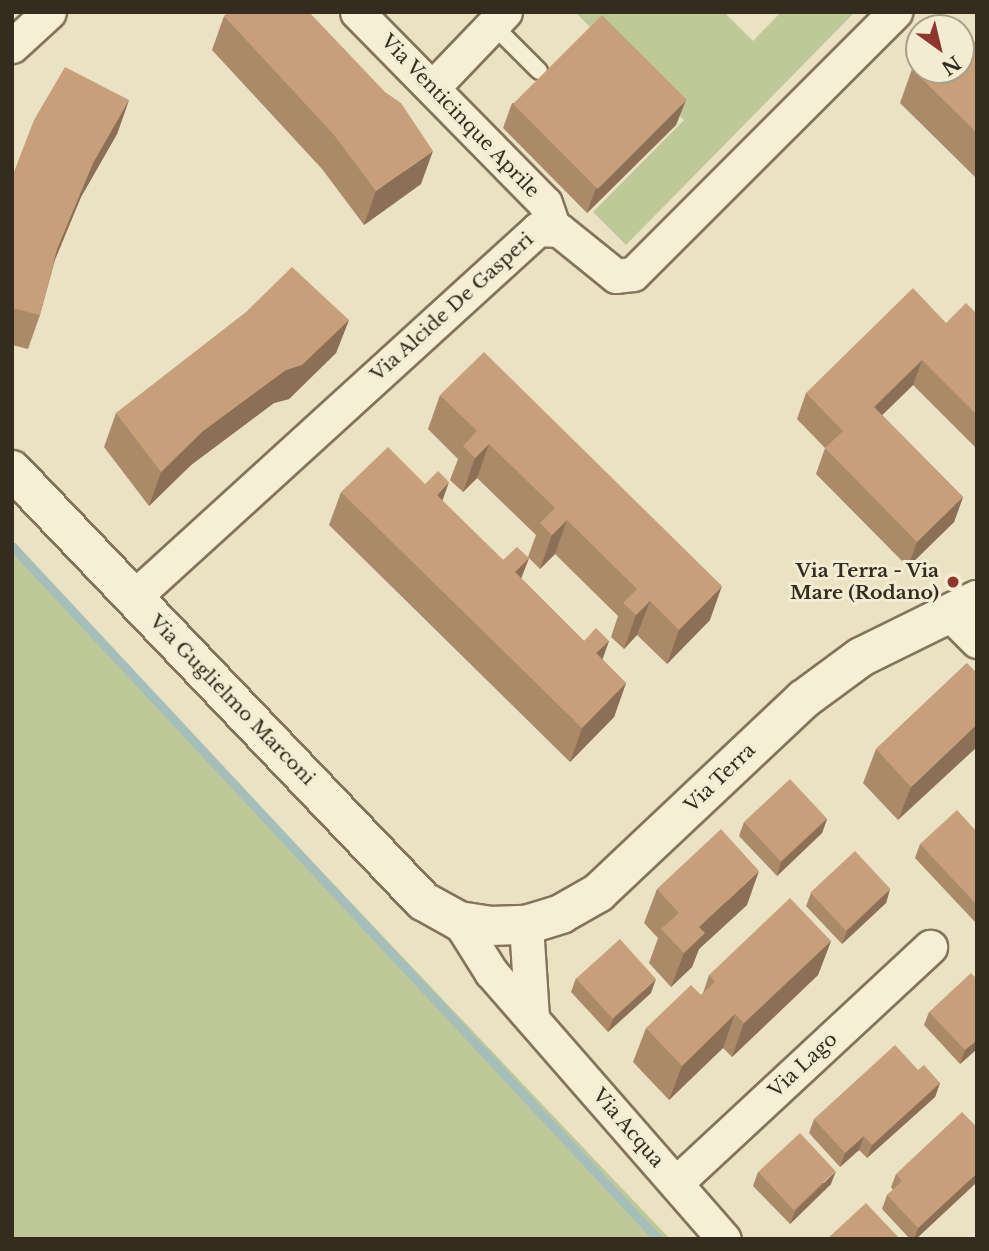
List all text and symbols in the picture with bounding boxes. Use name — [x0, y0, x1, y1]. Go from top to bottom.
north arrow — [905, 14, 975, 84]
street label: Via Venticinque Aprile — [376, 29, 544, 203]
text: N — [937, 51, 965, 80]
street label: Via Alcide De Gasperi — [366, 228, 538, 386]
place label: Via Terra - Via Mare (Rodano) — [790, 560, 939, 604]
marker: Via Terra - Via Mare (Rodano) — [945, 574, 961, 590]
street label: Via Guglielmo Marconi — [145, 610, 319, 790]
street label: Via Terra — [680, 739, 760, 817]
street label: Via Lago — [764, 1028, 842, 1102]
street label: Via Acqua — [587, 1084, 669, 1172]

